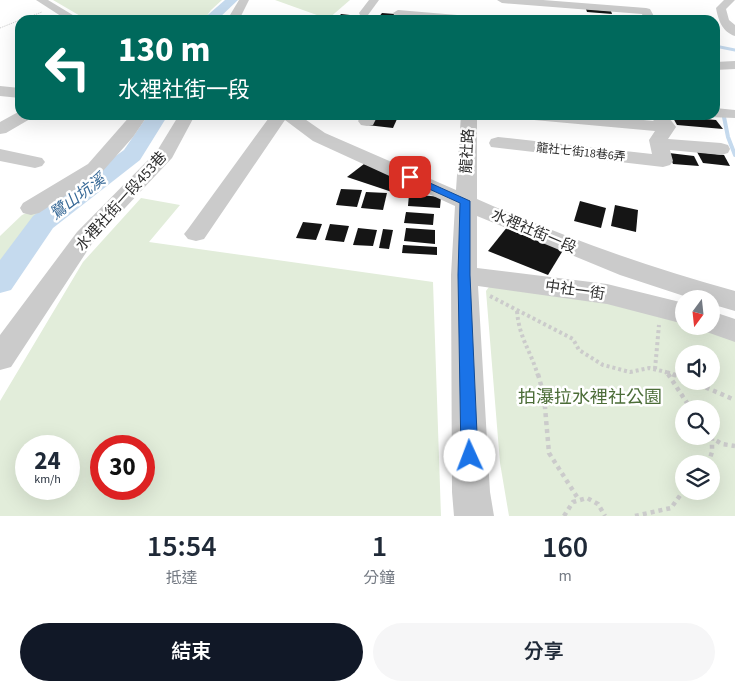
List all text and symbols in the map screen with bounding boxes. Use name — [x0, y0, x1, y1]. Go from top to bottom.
text: 130 m — [118, 25, 210, 75]
icon: left — [35, 35, 100, 100]
text: 水裡社街一段 — [118, 74, 250, 106]
street label: 龍社路 — [456, 128, 479, 174]
street label: 龍社七街18巷6弄 — [535, 139, 627, 166]
street label: 水裡社街一段453巷 — [71, 147, 172, 256]
pin — [389, 156, 431, 198]
icon: arrive — [396, 163, 424, 191]
water label: 鷺山坑溪 — [45, 168, 111, 225]
street label: 水裡社街一段 — [488, 204, 579, 259]
street label: 中社一街 — [544, 276, 606, 305]
north arrow — [675, 290, 720, 335]
map controls — [675, 290, 720, 500]
button: sound — [675, 345, 720, 390]
park label: 拍瀑拉水裡社公園 — [518, 385, 662, 410]
button: search — [675, 400, 720, 445]
position arrow — [443, 429, 495, 481]
speed limit sign: 30 — [90, 435, 155, 500]
text: 24 — [34, 443, 61, 479]
button: layers — [675, 455, 720, 500]
text: km/h — [34, 471, 61, 488]
text: 15:54 — [147, 525, 217, 568]
text: 1 — [372, 525, 387, 568]
text: 160 — [542, 526, 588, 569]
text: m — [559, 565, 572, 587]
text: 抵達 — [166, 567, 198, 589]
text: 分鐘 — [363, 567, 395, 589]
button: 結束 — [20, 623, 363, 681]
button: 分享 — [373, 623, 715, 681]

